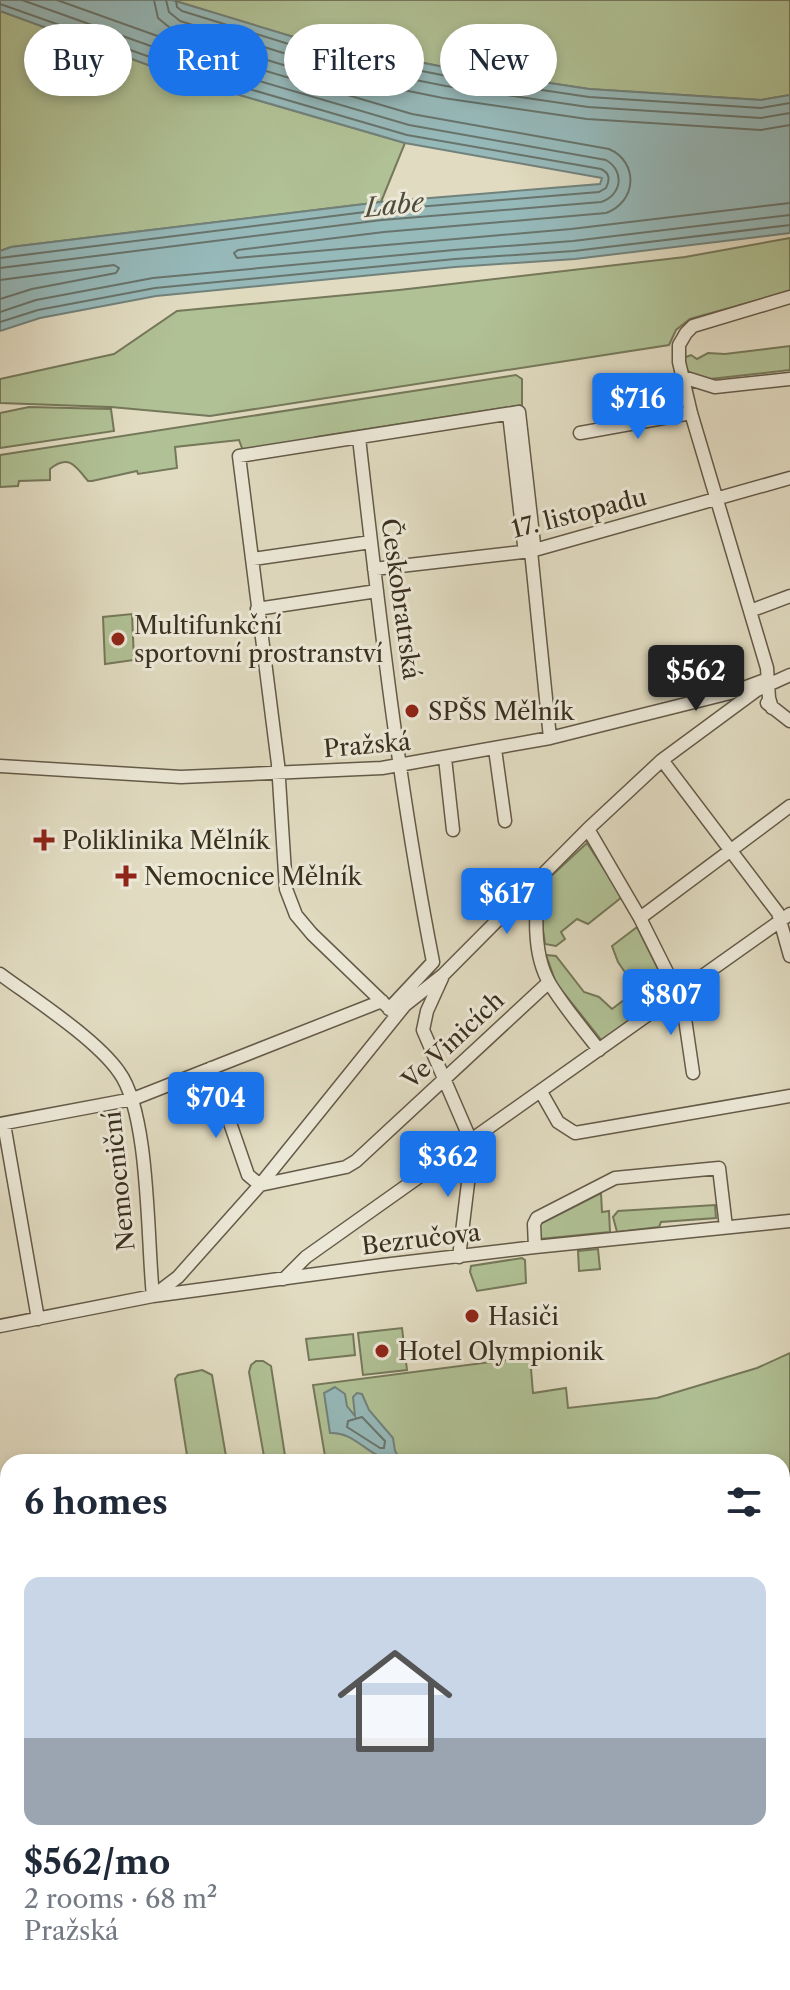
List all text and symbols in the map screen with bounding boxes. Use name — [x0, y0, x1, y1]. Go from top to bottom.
chip: Buy — [24, 24, 132, 96]
chip: Rent — [148, 24, 268, 96]
chip: Filters — [284, 24, 424, 96]
chip: New — [440, 24, 557, 96]
water label: Labe — [361, 186, 427, 224]
pin: $716 — [591, 373, 685, 441]
text: $716 — [610, 383, 666, 415]
street label: 17. listopadu — [508, 482, 650, 544]
street label: Českobratrská — [375, 516, 428, 682]
place label: Multifunkční sportovní prostranství — [134, 611, 383, 668]
marker: Multifunkční sportovní prostranství — [109, 630, 127, 648]
pin: $562 — [649, 645, 743, 713]
text: $562 — [666, 655, 726, 687]
place label: SPŠS Mělník — [428, 696, 575, 726]
marker: SPŠS Mělník — [403, 702, 421, 720]
street label: Pražská — [322, 727, 412, 763]
place label: Poliklinika Mělník — [62, 826, 271, 855]
marker: Poliklinika Mělník — [33, 829, 55, 851]
place label: Nemocnice Mělník — [144, 862, 363, 891]
marker: Nemocnice Mělník — [115, 865, 137, 887]
pin: $617 — [460, 868, 554, 936]
text: $617 — [479, 878, 535, 910]
pin: $807 — [624, 969, 718, 1037]
text: $807 — [641, 979, 701, 1011]
street label: Ve Vinicích — [395, 986, 510, 1095]
pin: $704 — [169, 1072, 263, 1140]
text: $704 — [186, 1082, 246, 1114]
street label: Nemocniční — [97, 1110, 141, 1252]
pin: $362 — [401, 1131, 495, 1199]
text: $362 — [418, 1141, 478, 1173]
street label: Bezručova — [360, 1217, 482, 1261]
place label: Hasiči — [488, 1302, 559, 1331]
marker: Hasiči — [463, 1307, 481, 1325]
place label: Hotel Olympionik — [398, 1337, 605, 1366]
marker: Hotel Olympionik — [373, 1342, 391, 1360]
icon: filters — [722, 1480, 766, 1524]
text: 6 homes — [24, 1481, 168, 1523]
icon: home — [323, 1629, 467, 1773]
text: $562/mo — [24, 1841, 170, 1883]
text: 2 rooms · 68 m² — [24, 1883, 217, 1915]
text: Pražská — [24, 1915, 119, 1947]

